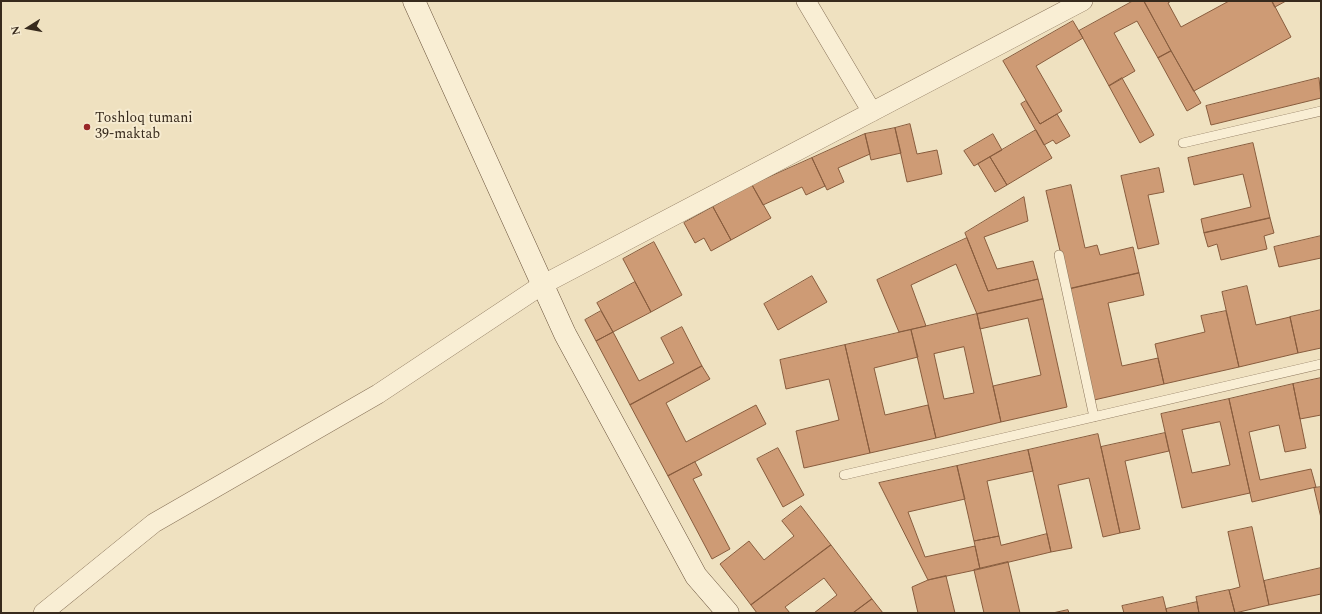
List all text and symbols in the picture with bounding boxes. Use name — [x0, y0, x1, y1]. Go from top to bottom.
north arrow — [8, 8, 48, 48]
text: N — [7, 24, 25, 36]
place label: Toshloq tumani 39-maktab — [95, 111, 193, 144]
marker: Toshloq tumani 39-maktab — [82, 122, 92, 132]

